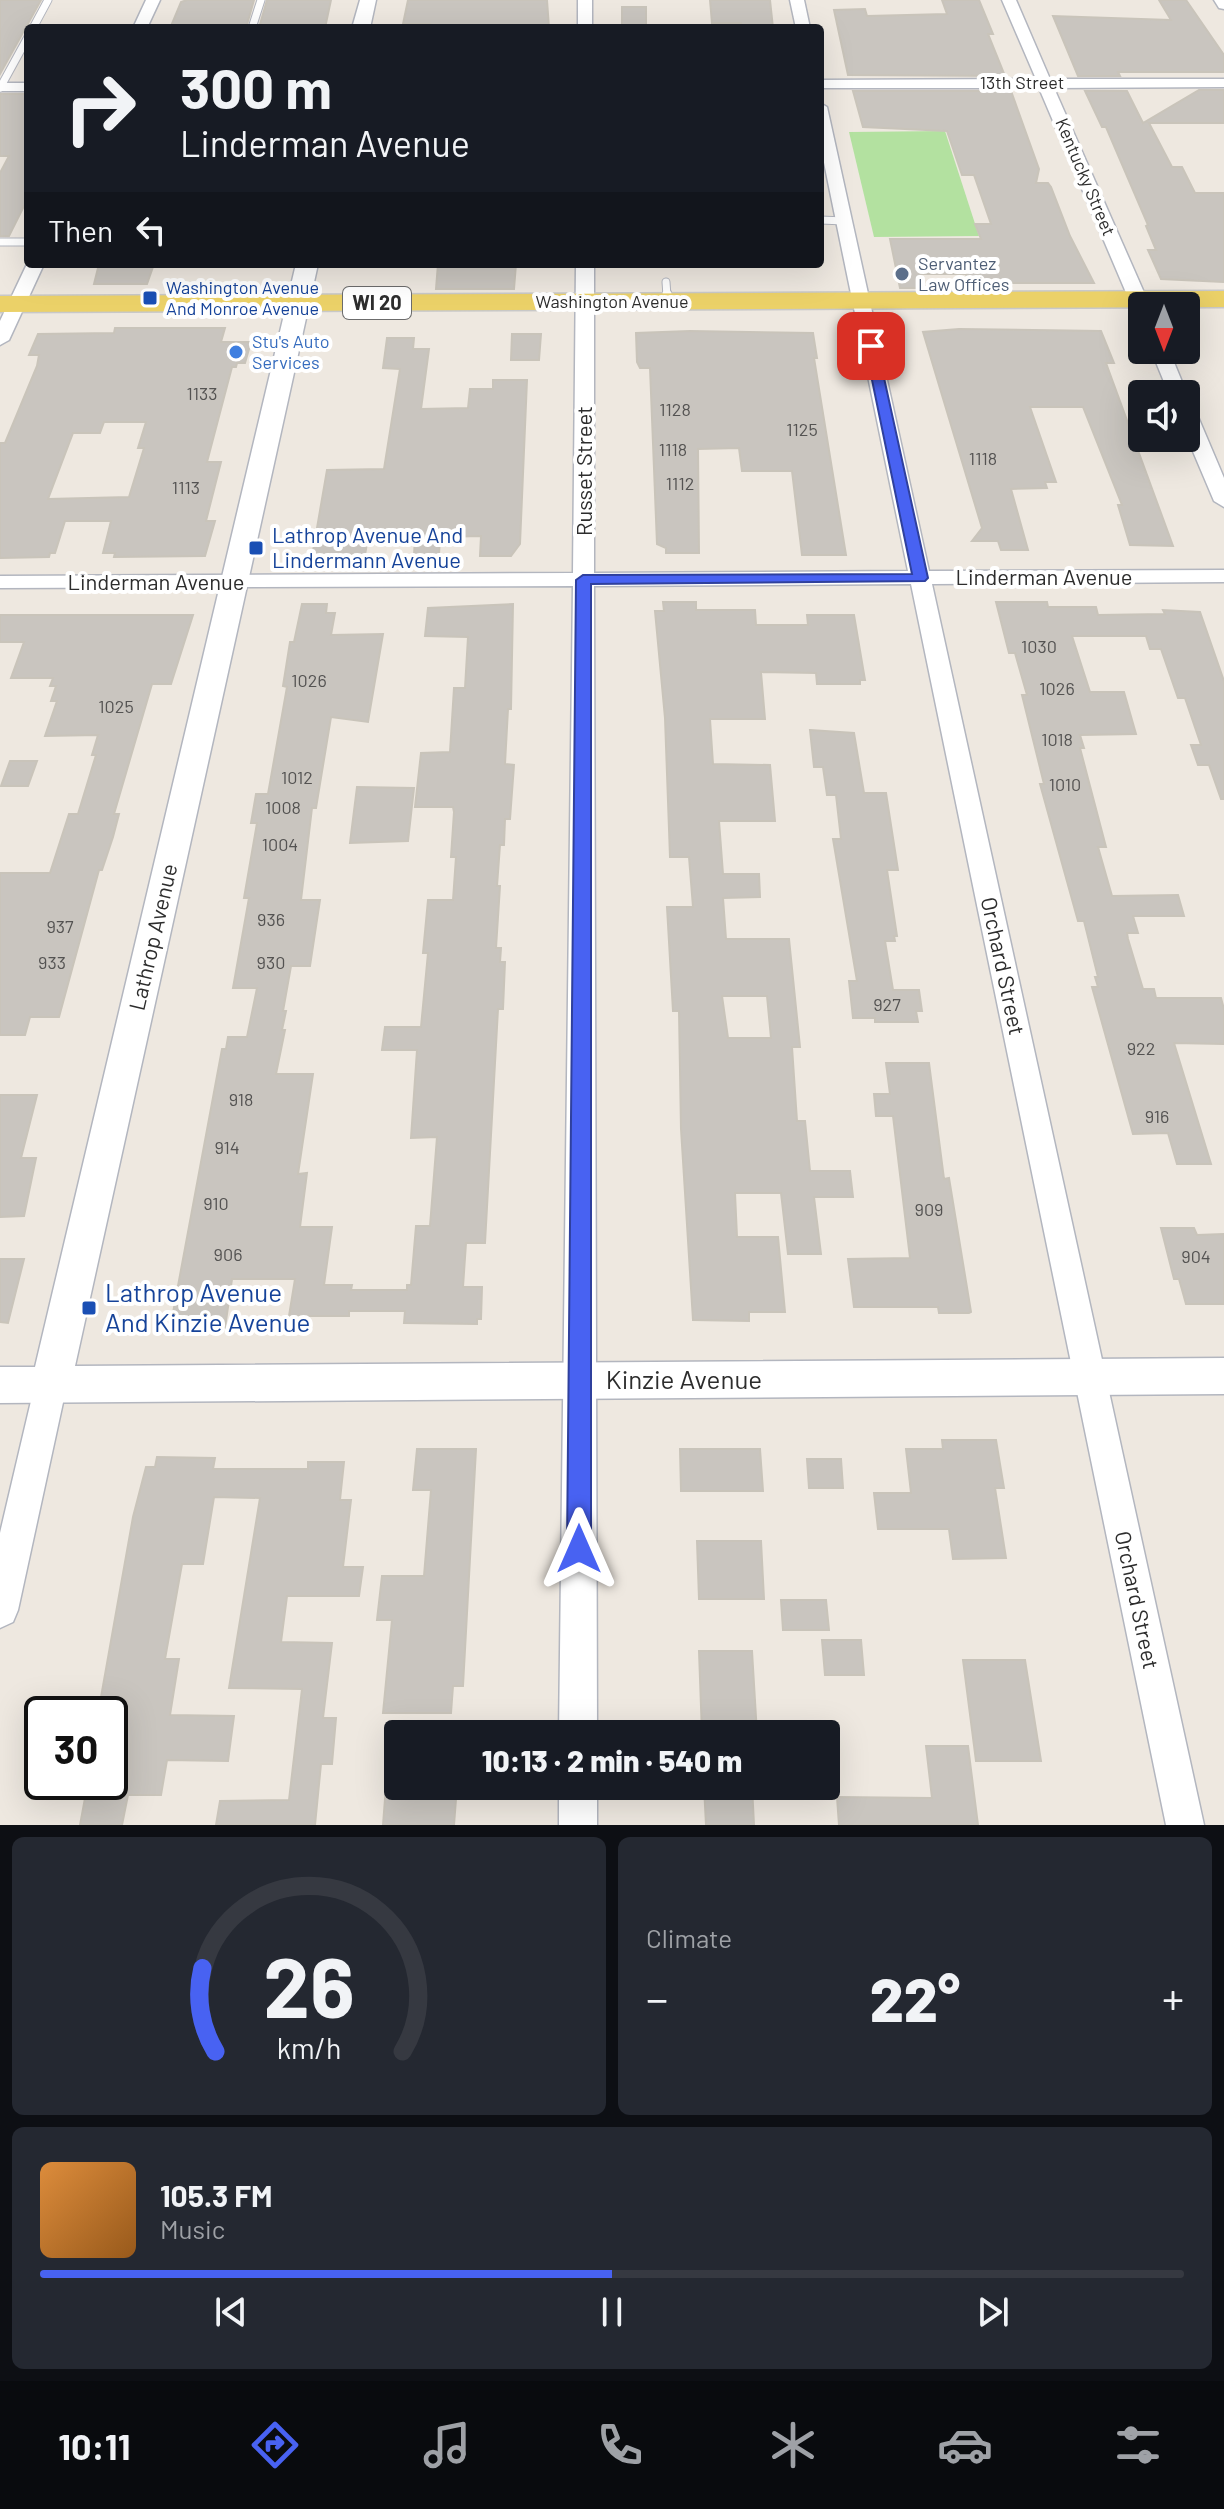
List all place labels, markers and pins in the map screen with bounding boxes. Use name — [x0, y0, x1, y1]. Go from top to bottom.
place label: Servantez Law Offices — [918, 252, 1009, 295]
marker: Servantez Law Offices — [893, 265, 911, 283]
place label: Washington Avenue And Monroe Avenue — [166, 276, 319, 319]
marker: Washington Avenue And Monroe Avenue — [141, 289, 159, 307]
pin — [837, 312, 905, 380]
place label: Stu's Auto Services — [252, 330, 330, 373]
marker: Stu's Auto Services — [227, 343, 245, 361]
place label: Lathrop Avenue And Lindermann Avenue — [272, 521, 463, 572]
marker: Lathrop Avenue And Lindermann Avenue — [247, 539, 265, 557]
place label: Lathrop Avenue And Kinzie Avenue — [105, 1276, 310, 1337]
marker: Lathrop Avenue And Kinzie Avenue — [80, 1299, 98, 1317]

